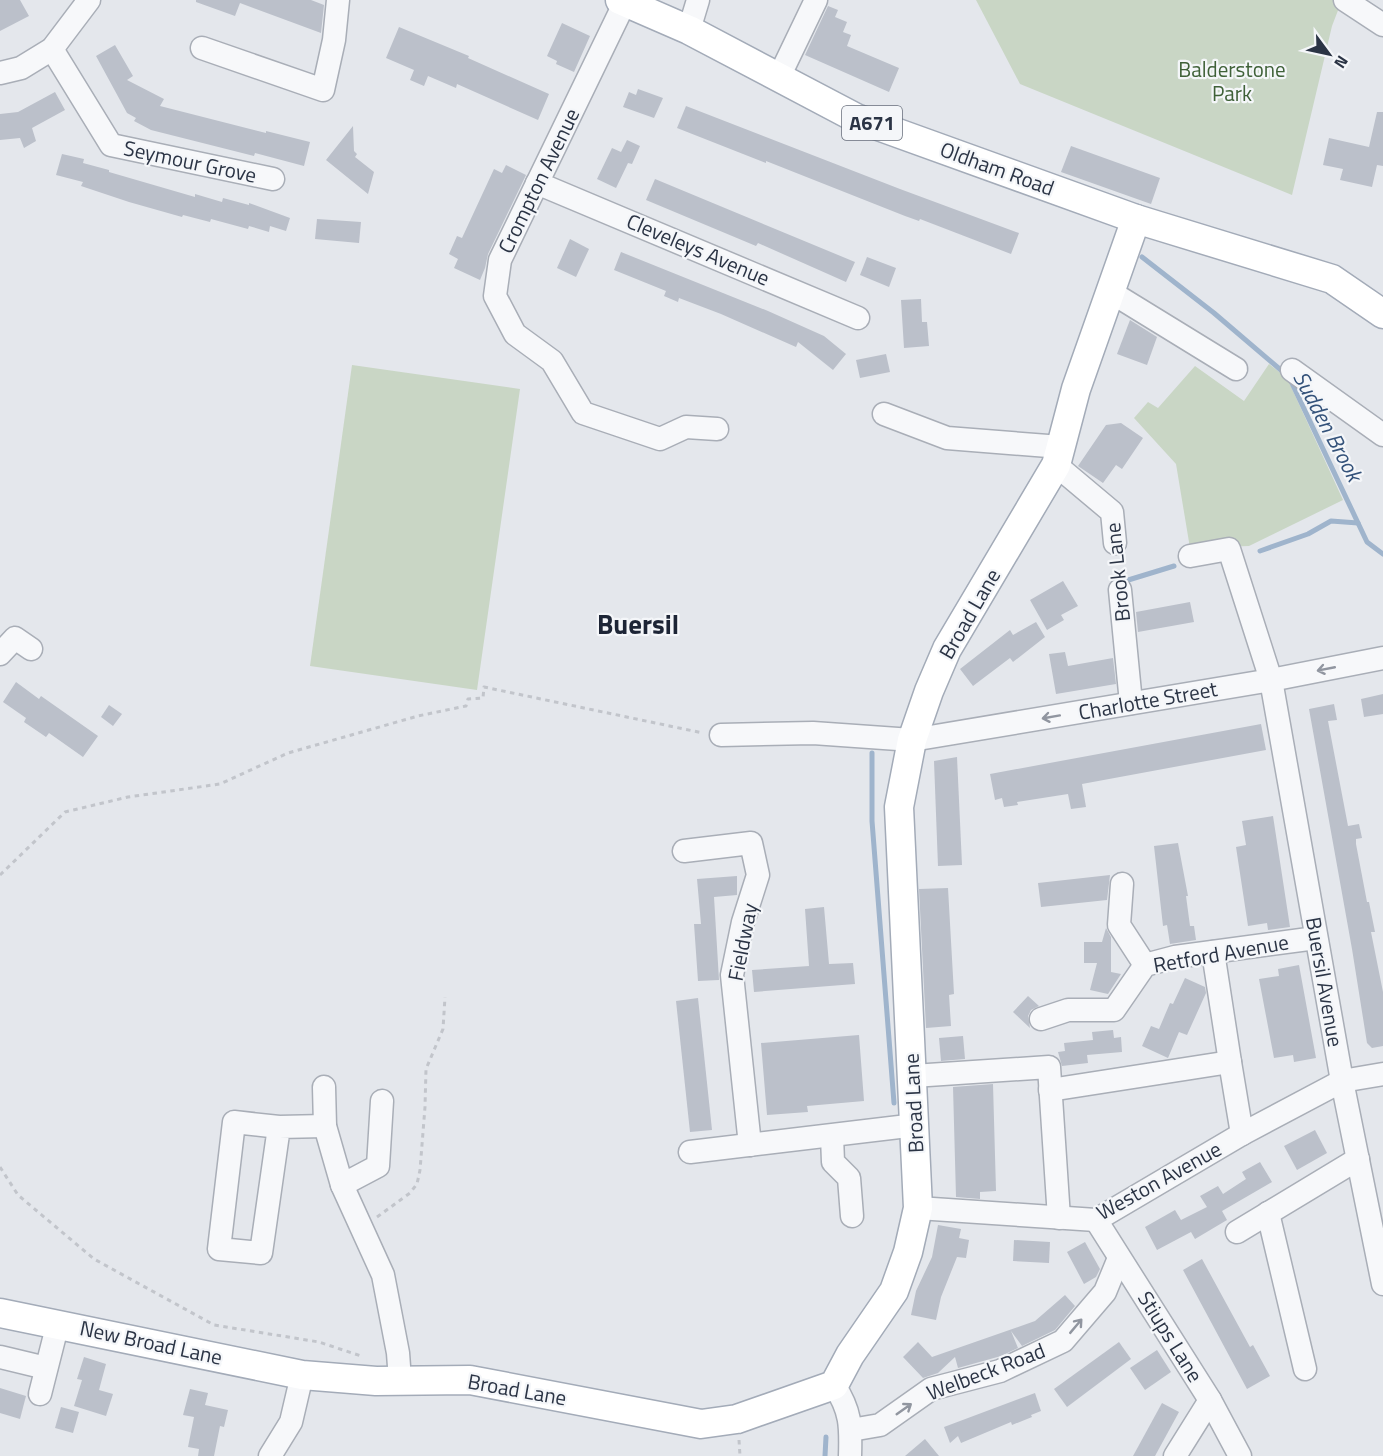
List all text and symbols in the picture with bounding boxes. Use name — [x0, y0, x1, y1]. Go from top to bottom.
north arrow — [1299, 24, 1359, 84]
text: N — [1328, 51, 1355, 73]
park label: Balderstone Park — [1178, 53, 1286, 109]
street label: Crompton Avenue — [489, 103, 587, 259]
road number: A671 — [842, 106, 902, 140]
street label: Seymour Grove — [121, 131, 260, 191]
street label: Oldham Road — [936, 133, 1059, 203]
street label: Cleveleys Avenue — [622, 205, 775, 294]
water label: Sudden Brook — [1285, 365, 1372, 489]
street label: Brook Lane — [1096, 521, 1138, 623]
street label: Broad Lane — [930, 562, 1008, 665]
district label: Buersil — [597, 603, 679, 644]
one-way arrow — [1316, 664, 1336, 675]
street label: Charlotte Street — [1076, 672, 1220, 728]
one-way arrow — [1041, 712, 1061, 723]
street label: Fieldway — [719, 900, 765, 983]
street label: Buersil Avenue — [1298, 914, 1352, 1049]
street label: Retford Avenue — [1151, 925, 1291, 981]
street label: Broad Lane — [894, 1052, 932, 1154]
street label: Weston Avenue — [1090, 1133, 1227, 1228]
street label: Stiups Lane — [1130, 1285, 1212, 1388]
street label: New Broad Lane — [77, 1311, 225, 1373]
one-way arrow — [1069, 1319, 1083, 1334]
street label: Welbeck Road — [922, 1334, 1050, 1408]
street label: Broad Lane — [465, 1365, 569, 1413]
one-way arrow — [895, 1402, 911, 1415]

